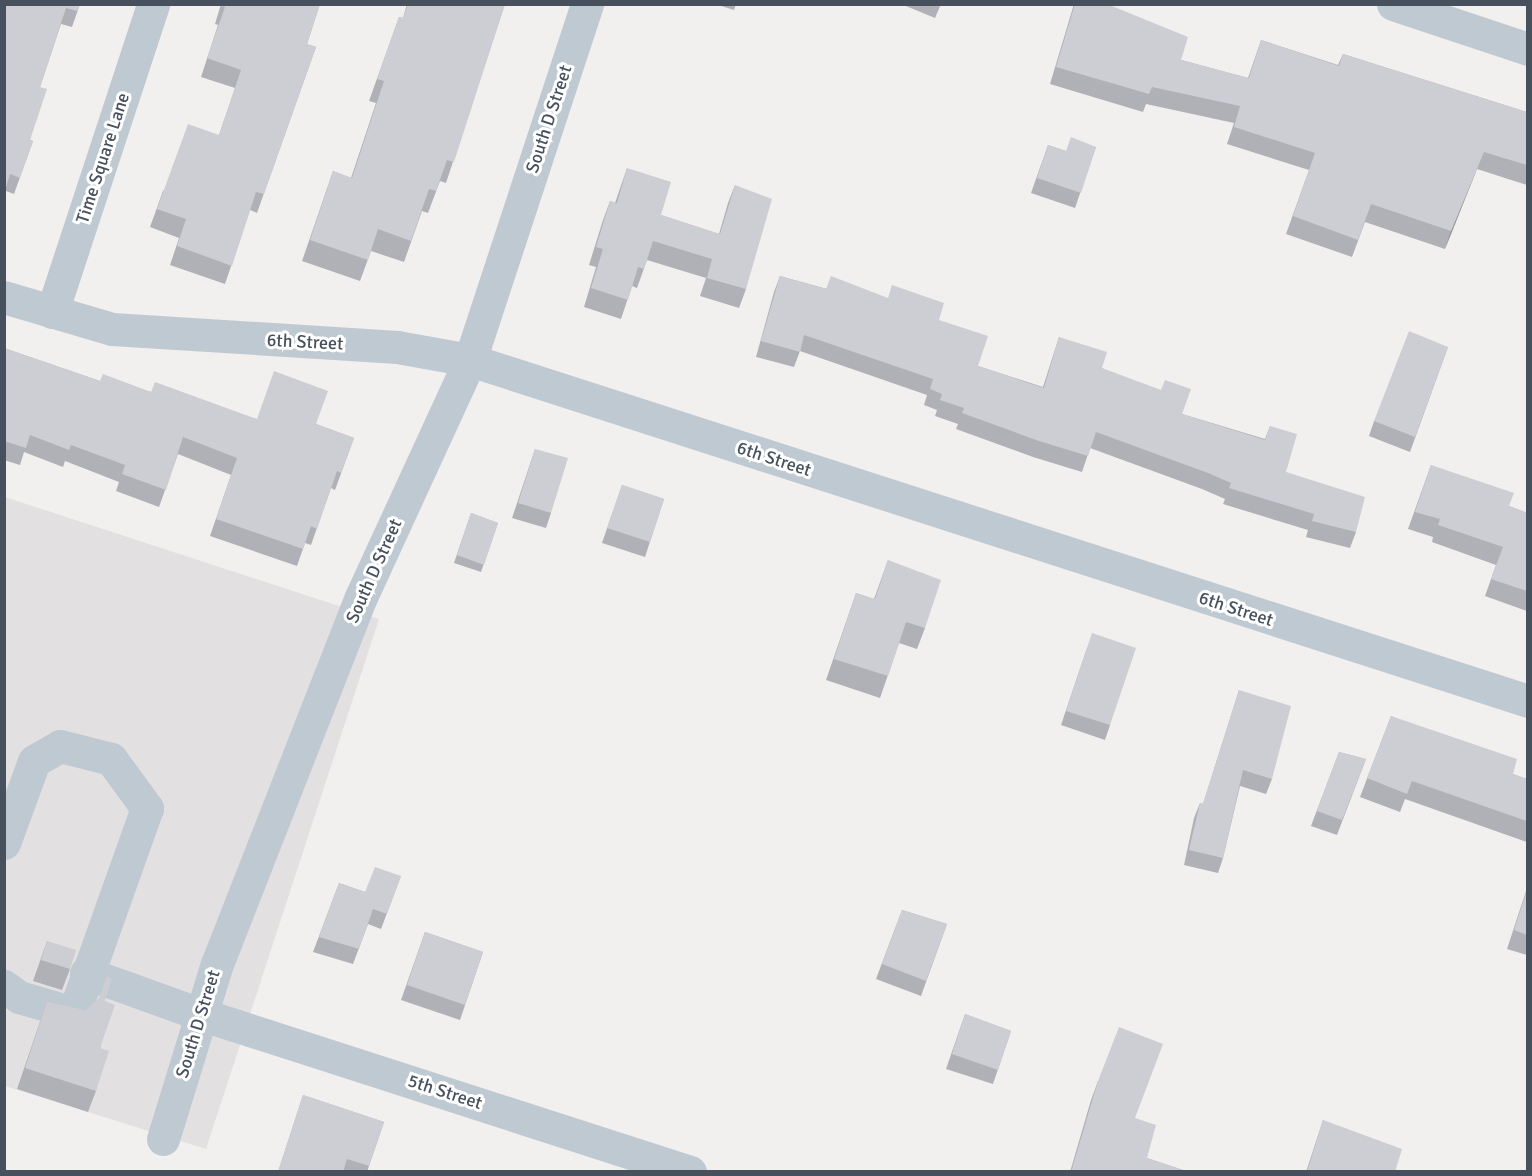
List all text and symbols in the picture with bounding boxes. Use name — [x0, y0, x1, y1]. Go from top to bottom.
street label: South D Street — [521, 63, 577, 175]
street label: Time Square Lane — [72, 90, 134, 226]
street label: 6th Street — [266, 329, 344, 355]
street label: 6th Street — [734, 437, 814, 481]
street label: South D Street — [341, 516, 407, 626]
street label: 6th Street — [1196, 587, 1276, 631]
street label: South D Street — [171, 967, 225, 1081]
street label: 5th Street — [405, 1070, 485, 1114]

